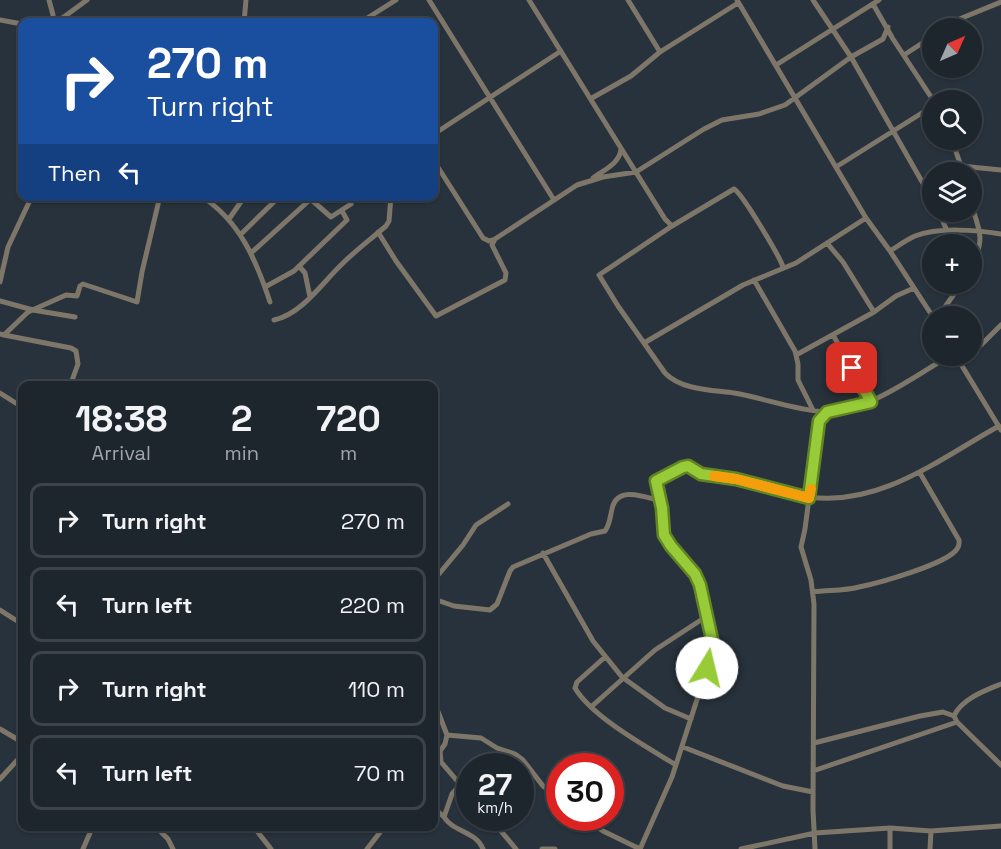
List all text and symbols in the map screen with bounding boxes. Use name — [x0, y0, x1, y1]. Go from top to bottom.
north arrow — [922, 18, 982, 78]
map controls — [922, 18, 982, 366]
text: 270 m — [147, 37, 268, 90]
icon: right — [48, 42, 126, 120]
text: Turn right — [147, 89, 274, 124]
button: search — [922, 90, 982, 150]
icon: left — [113, 156, 146, 189]
text: Then — [48, 159, 101, 187]
button: layers — [922, 162, 982, 222]
button: + — [922, 234, 982, 294]
button: − — [922, 306, 982, 366]
pin — [826, 342, 877, 393]
icon: arrive — [835, 351, 868, 384]
text: 18:38 — [75, 396, 167, 442]
text: 2 — [231, 396, 252, 442]
text: 720 — [316, 396, 381, 442]
text: Arrival — [92, 440, 151, 466]
text: min — [225, 440, 259, 466]
text: m — [340, 440, 357, 466]
icon: right — [51, 504, 84, 537]
text: Turn right — [102, 507, 207, 535]
text: 270 m — [341, 507, 405, 535]
icon: left — [51, 588, 84, 621]
text: Turn left — [102, 591, 192, 619]
text: 220 m — [340, 591, 405, 619]
position arrow — [675, 636, 739, 700]
icon: right — [51, 672, 84, 705]
text: Turn right — [102, 675, 207, 703]
text: 110 m — [348, 675, 405, 703]
speed limit sign: 30 — [546, 753, 624, 831]
icon: left — [51, 756, 84, 789]
text: Turn left — [102, 759, 192, 787]
text: 70 m — [354, 759, 405, 787]
text: 27 — [478, 765, 512, 804]
text: km/h — [477, 798, 513, 817]

